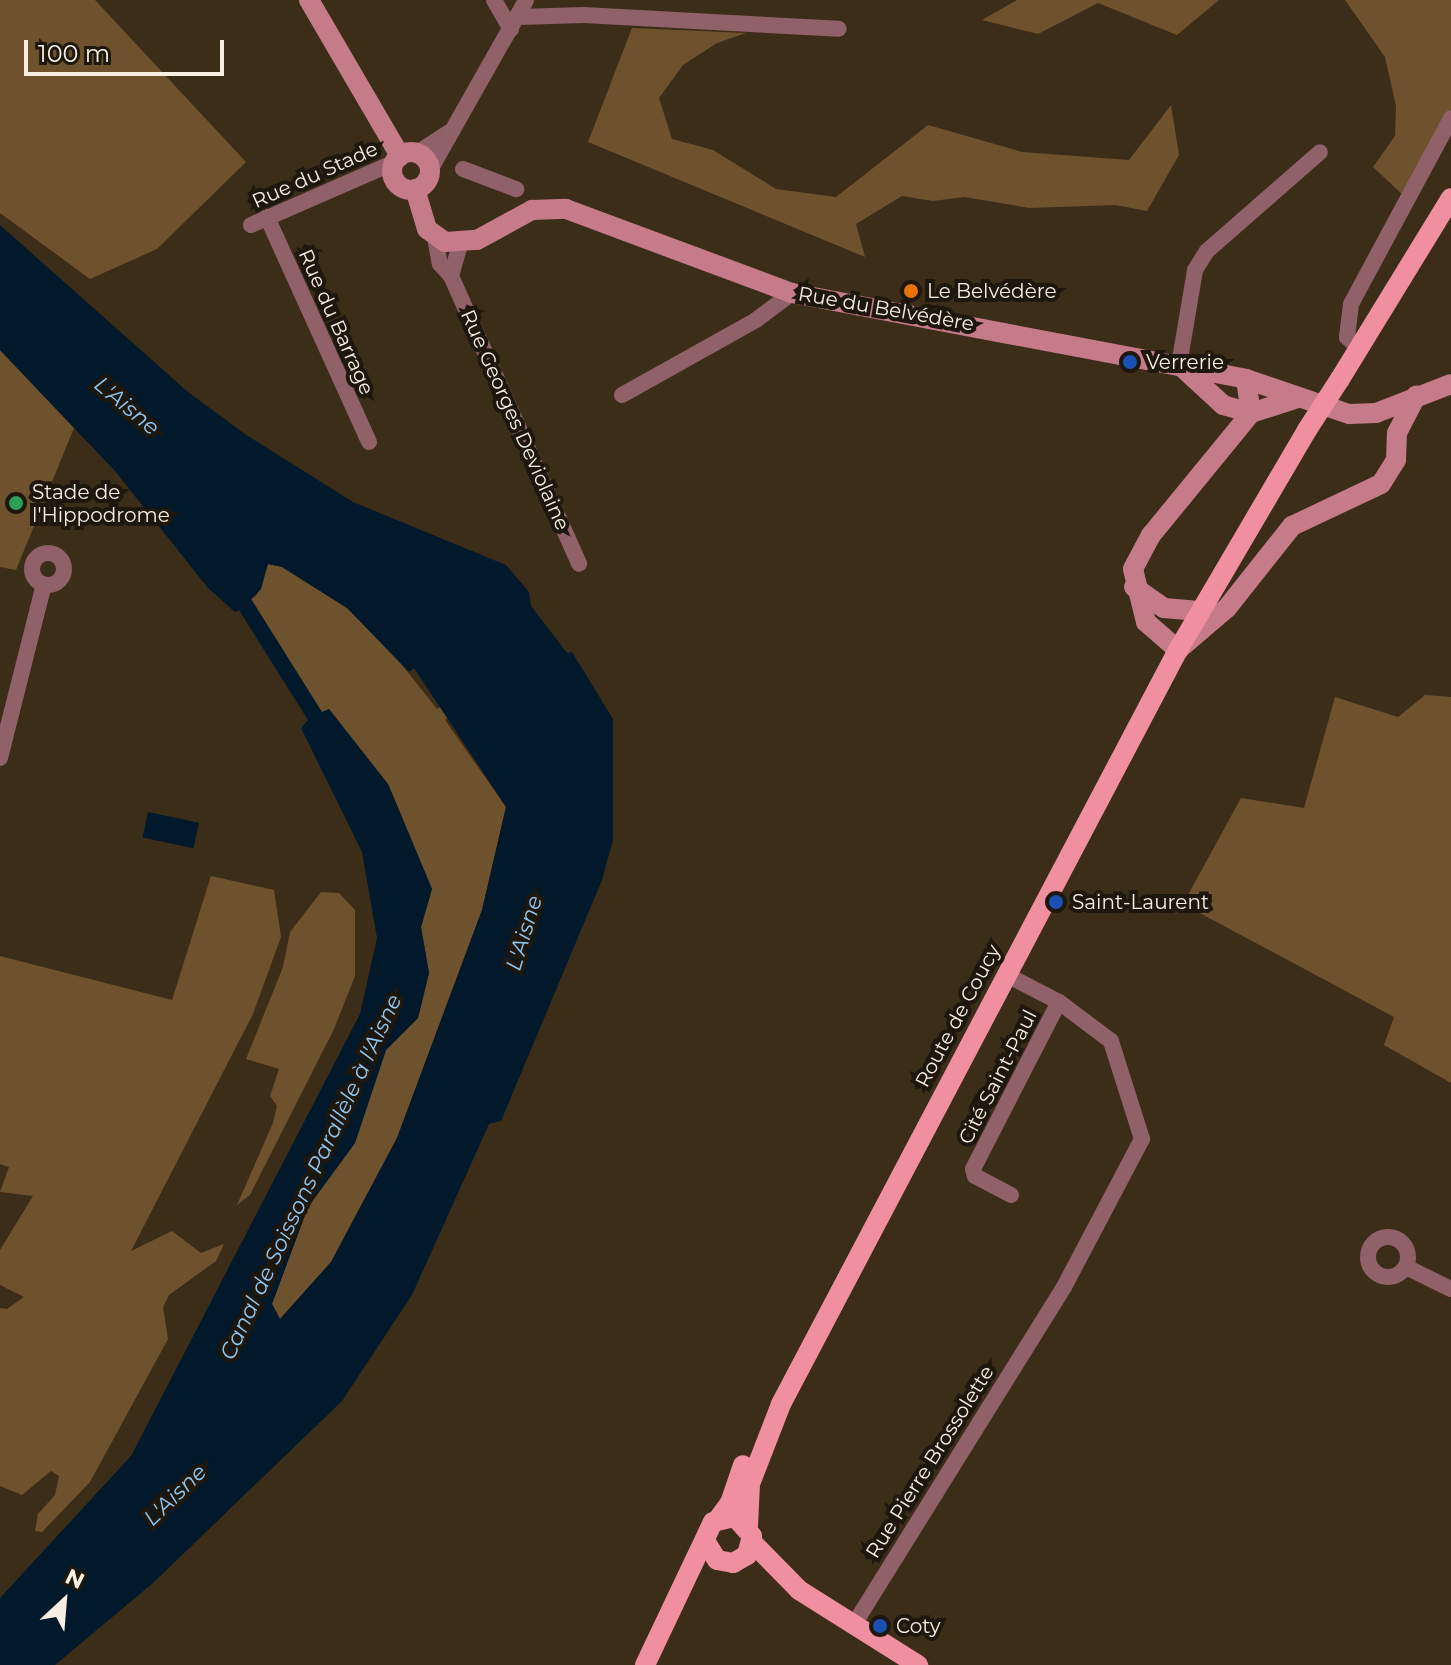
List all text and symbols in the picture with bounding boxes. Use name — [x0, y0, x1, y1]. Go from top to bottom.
scale bar — [28, 24, 228, 74]
text: 100 m — [38, 39, 110, 68]
street label: Rue du Stade — [248, 137, 382, 213]
street label: Rue du Barrage — [293, 245, 379, 399]
place label: Le Belvédère — [927, 279, 1057, 303]
street label: Rue du Belvédère — [796, 282, 976, 336]
marker: Le Belvédère — [902, 282, 920, 300]
street label: Rue Georges Deviolaine — [455, 306, 575, 534]
place label: Verrerie — [1146, 350, 1224, 374]
marker: Verrerie — [1121, 353, 1139, 371]
water label: L'Aisne — [89, 371, 165, 441]
place label: Stade de l'Hippodrome — [32, 480, 170, 527]
marker: Stade de l'Hippodrome — [7, 494, 25, 512]
place label: Saint-Laurent — [1072, 890, 1209, 914]
water label: L'Aisne — [500, 892, 548, 974]
marker: Saint-Laurent — [1047, 893, 1065, 911]
street label: Route de Coucy — [910, 941, 1006, 1091]
water label: Canal de Soissons Parallèle à l'Aisne — [214, 990, 408, 1364]
street label: Cité Saint-Paul — [954, 1006, 1042, 1148]
street label: Rue Pierre Brossolette — [861, 1361, 999, 1563]
water label: L'Aisne — [138, 1459, 212, 1531]
north arrow — [24, 1561, 104, 1641]
text: N — [61, 1563, 89, 1595]
place label: Coty — [896, 1614, 941, 1638]
marker: Coty — [871, 1617, 889, 1635]

